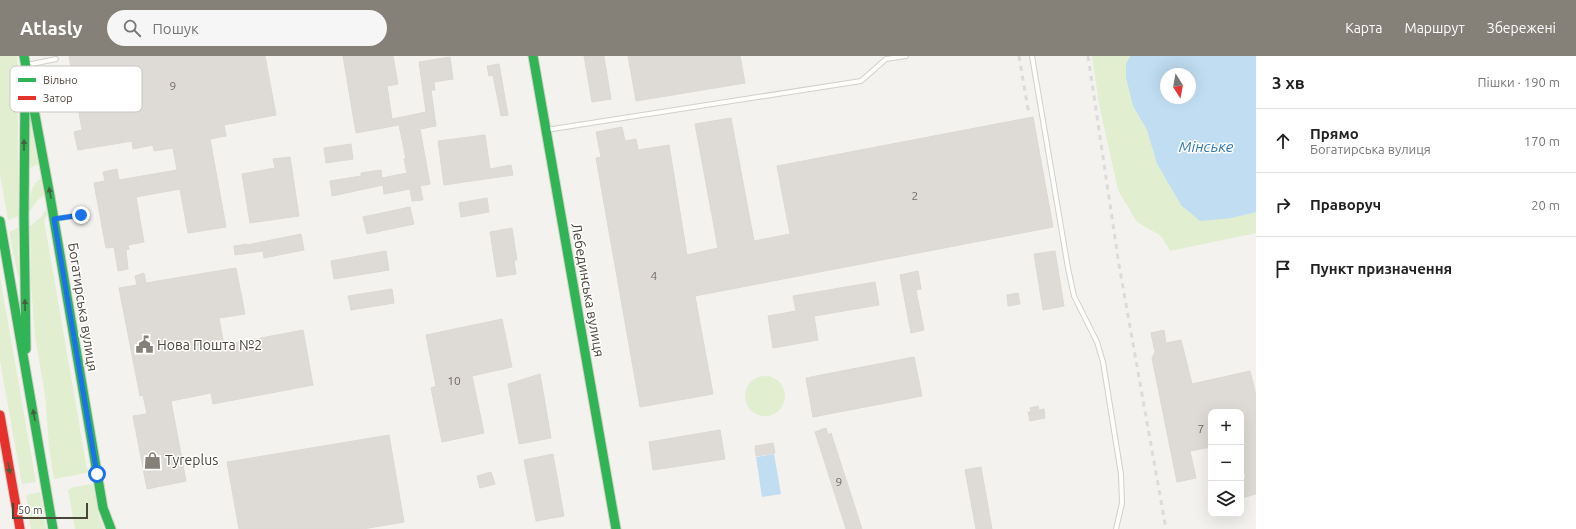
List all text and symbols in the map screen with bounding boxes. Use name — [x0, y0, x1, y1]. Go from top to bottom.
search box — [107, 10, 387, 46]
text: Atlasly — [20, 17, 83, 39]
icon: search — [121, 17, 143, 39]
text: Пошук — [153, 20, 199, 37]
text: Карта — [1345, 20, 1382, 36]
text: Маршрут — [1404, 20, 1465, 36]
text: Збережені — [1487, 20, 1556, 36]
legend — [10, 66, 142, 112]
north arrow — [1160, 68, 1196, 104]
text: 3 хв — [1272, 73, 1305, 92]
text: Вільно — [43, 74, 78, 86]
text: Пішки · 190 m — [1478, 75, 1560, 89]
house number: 9 — [170, 79, 176, 92]
text: Затор — [43, 92, 73, 104]
text: Прямо — [1310, 125, 1359, 142]
icon: ahead — [1272, 130, 1294, 152]
text: 170 m — [1524, 134, 1560, 148]
water label: Мінське — [1179, 138, 1234, 155]
one-way arrow — [21, 139, 28, 151]
text: Богатирська вулиця — [1310, 142, 1431, 156]
one-way arrow — [46, 187, 52, 200]
house number: 2 — [912, 189, 918, 202]
icon: right — [1272, 194, 1294, 216]
text: Праворуч — [1310, 196, 1381, 213]
text: 20 m — [1531, 198, 1560, 212]
route end — [72, 206, 90, 224]
street label: Лебединська вулиця — [568, 222, 608, 358]
street label: Богатирська вулиця — [65, 242, 101, 372]
icon: arrive — [1272, 258, 1294, 280]
text: Пункт призначення — [1310, 260, 1452, 277]
house number: 4 — [651, 269, 658, 282]
one-way arrow — [22, 298, 28, 311]
public building icon: Нова Пошта №2 — [134, 335, 154, 355]
place label: Нова Пошта №2 — [157, 337, 262, 353]
house number: 10 — [447, 374, 461, 387]
one-way arrow — [30, 409, 36, 421]
map controls — [1208, 409, 1244, 517]
button: + — [1208, 409, 1244, 445]
house number: 7 — [1198, 422, 1204, 435]
button: − — [1208, 445, 1244, 481]
shop icon: Tyreplus — [142, 450, 162, 470]
place label: Tyreplus — [165, 452, 218, 468]
one-way arrow — [6, 462, 12, 474]
route start — [88, 465, 106, 483]
house number: 9 — [836, 475, 842, 488]
button: layers — [1208, 481, 1244, 517]
scale bar — [12, 501, 88, 520]
text: 50 m — [18, 504, 42, 516]

